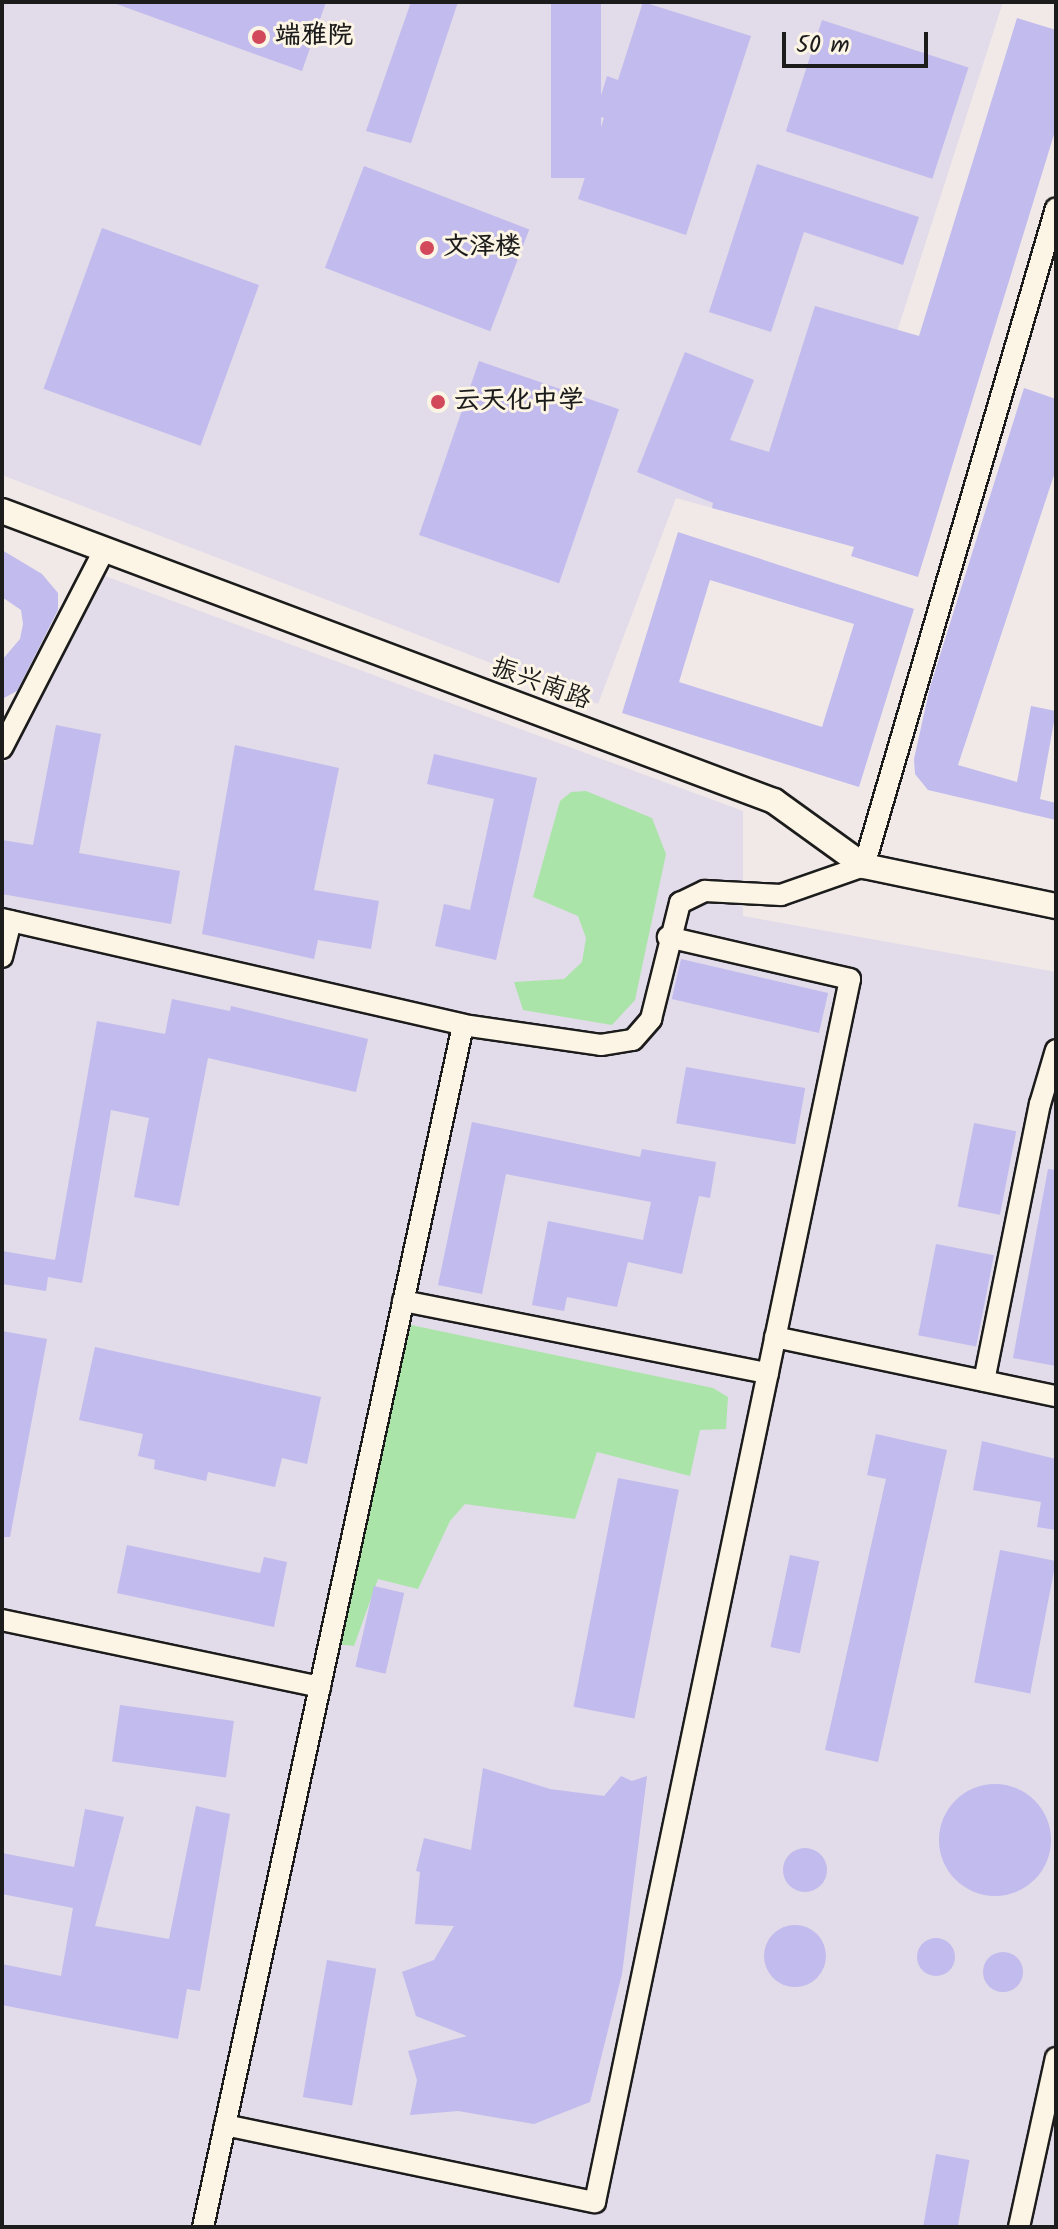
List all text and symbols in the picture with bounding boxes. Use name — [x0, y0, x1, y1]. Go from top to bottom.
scale bar — [786, 16, 932, 66]
place label: 端雅院 — [275, 21, 353, 53]
text: 50 m — [796, 26, 850, 65]
marker: 端雅院 — [250, 28, 268, 46]
place label: 文泽楼 — [443, 232, 521, 264]
marker: 文泽楼 — [418, 239, 436, 257]
place label: 云天化中学 — [454, 386, 584, 418]
marker: 云天化中学 — [429, 393, 447, 411]
street label: 振兴南路 — [487, 653, 595, 717]

